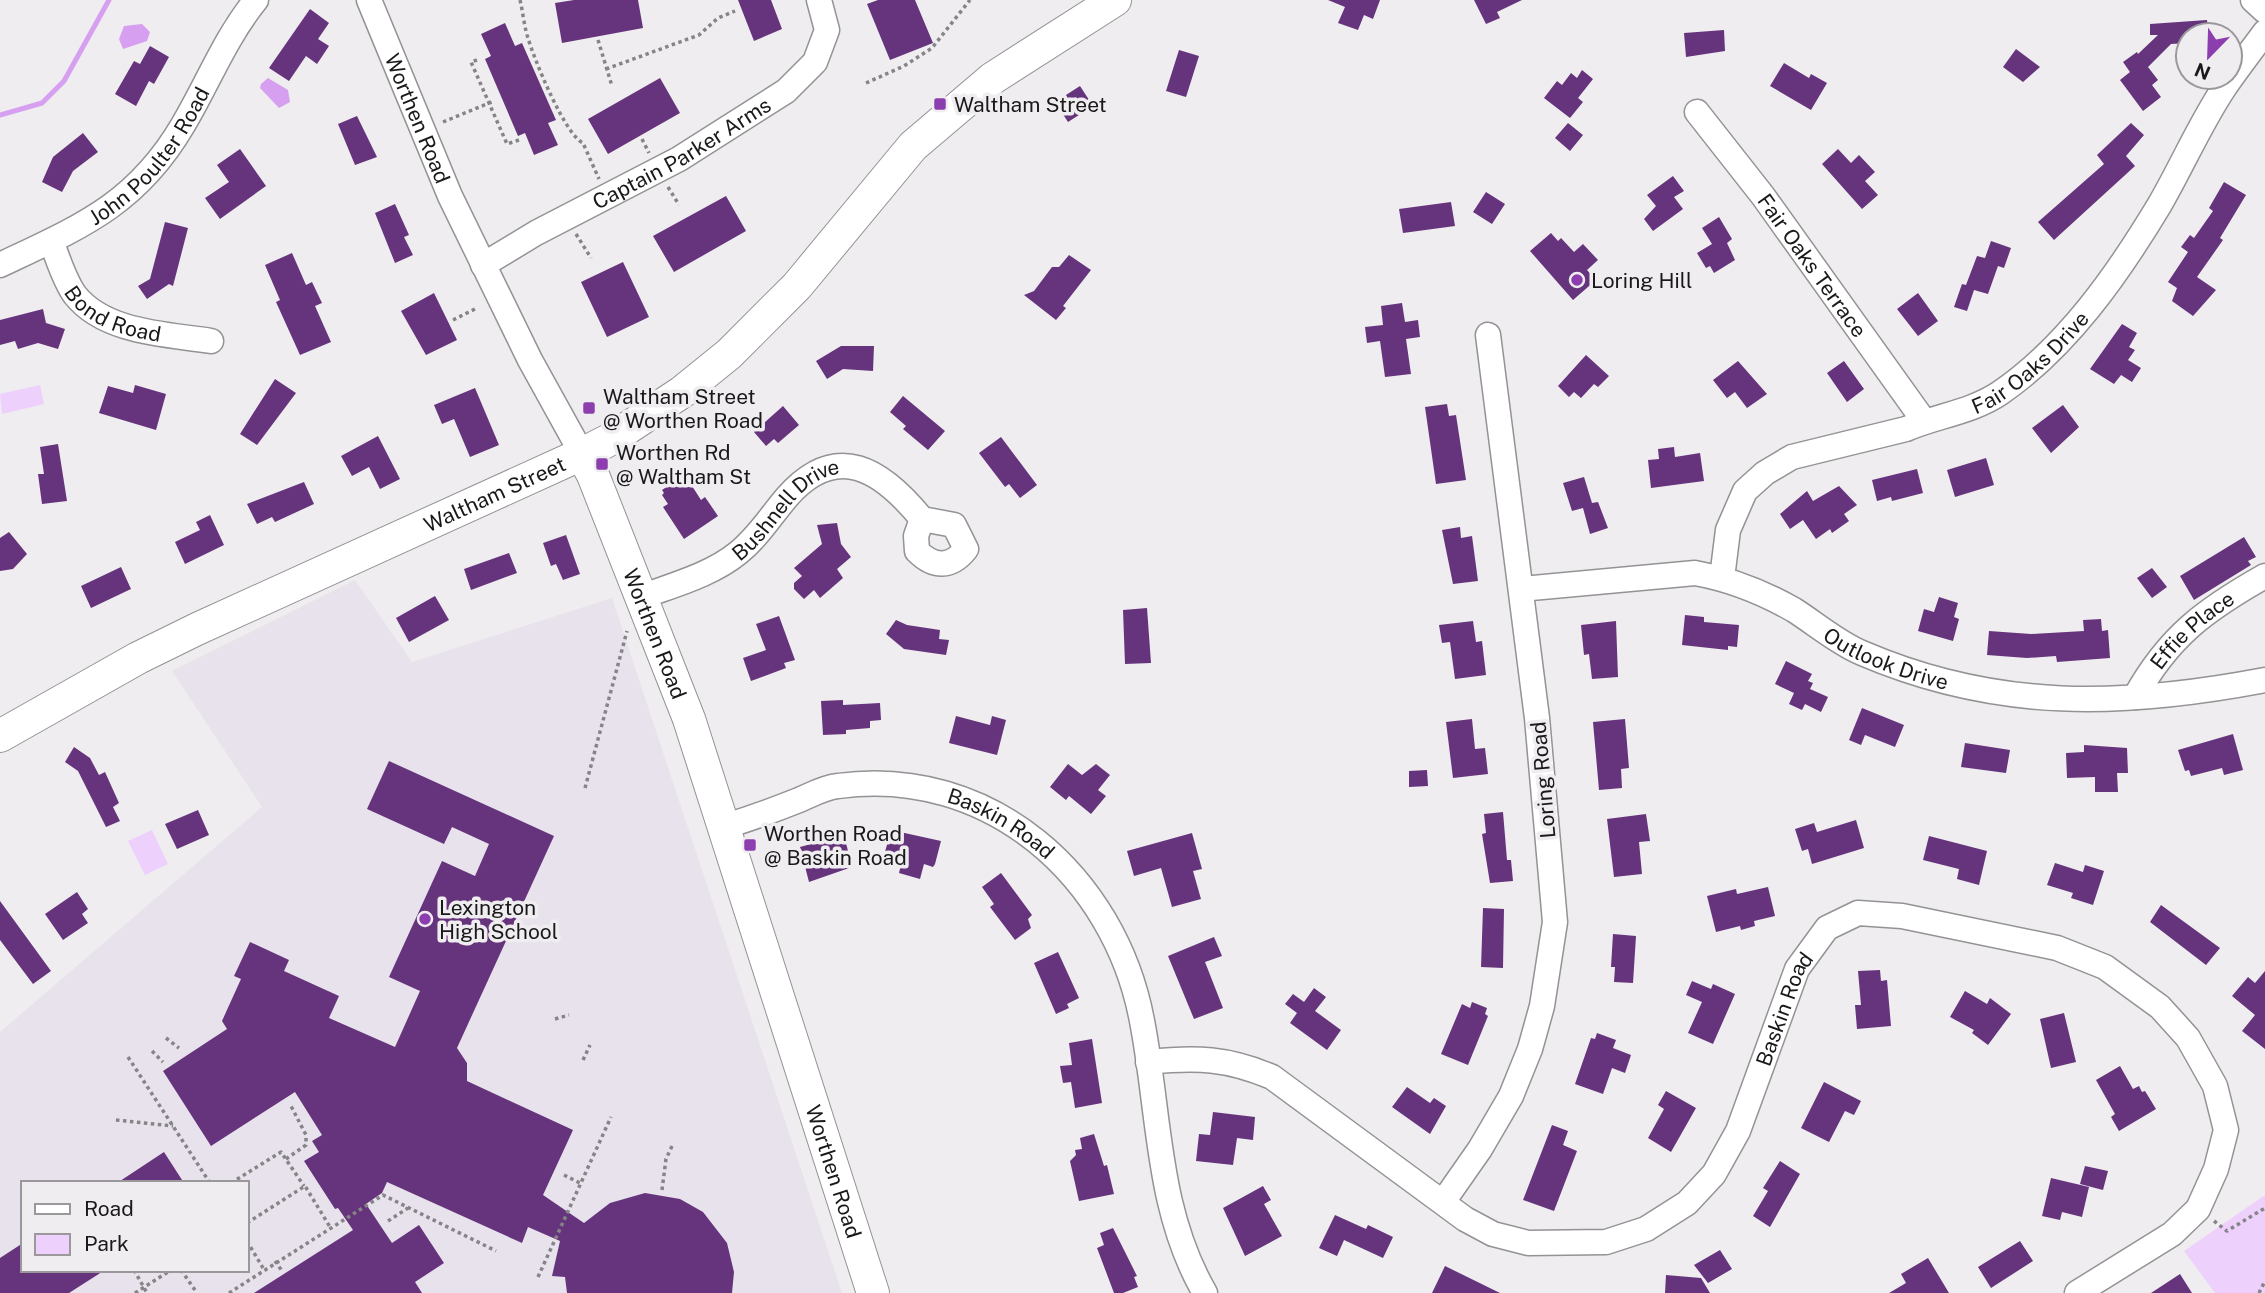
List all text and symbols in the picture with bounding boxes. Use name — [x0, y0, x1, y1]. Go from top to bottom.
north arrow — [2174, 21, 2244, 91]
street label: Worthen Road — [380, 50, 456, 187]
text: N — [2191, 59, 2213, 85]
street label: John Poulter Road — [84, 83, 214, 230]
street label: Captain Parker Arms — [588, 92, 775, 214]
place label: Waltham Street — [954, 92, 1107, 117]
marker: Waltham Street — [932, 96, 948, 112]
street label: Fair Oaks Terrace — [1753, 189, 1872, 342]
place label: Loring Hill — [1591, 268, 1692, 293]
marker: Loring Hill — [1569, 272, 1585, 288]
street label: Bond Road — [60, 281, 163, 346]
street label: Fair Oaks Drive — [1968, 306, 2094, 419]
place label: Waltham Street @ Worthen Road — [603, 384, 763, 433]
marker: Waltham Street @ Worthen Road — [581, 400, 597, 416]
place label: Worthen Rd @ Waltham St — [616, 440, 751, 489]
street label: Waltham Street — [420, 451, 569, 537]
street label: Bushnell Drive — [727, 453, 841, 565]
marker: Worthen Rd @ Waltham St — [594, 456, 610, 472]
street label: Worthen Road — [618, 565, 692, 702]
street label: Effie Place — [2144, 585, 2239, 674]
street label: Outlook Drive — [1819, 622, 1951, 694]
street label: Loring Road — [1525, 721, 1561, 839]
street label: Baskin Road — [944, 782, 1060, 864]
place label: Worthen Road @ Baskin Road — [764, 821, 907, 870]
marker: Worthen Road @ Baskin Road — [742, 837, 758, 853]
place label: Lexington High School — [439, 895, 558, 944]
marker: Lexington High School — [417, 911, 433, 927]
street label: Baskin Road — [1750, 947, 1818, 1069]
street label: Worthen Road — [801, 1102, 867, 1241]
legend — [21, 1181, 248, 1272]
text: Road — [84, 1196, 134, 1221]
text: Park — [84, 1231, 129, 1256]

